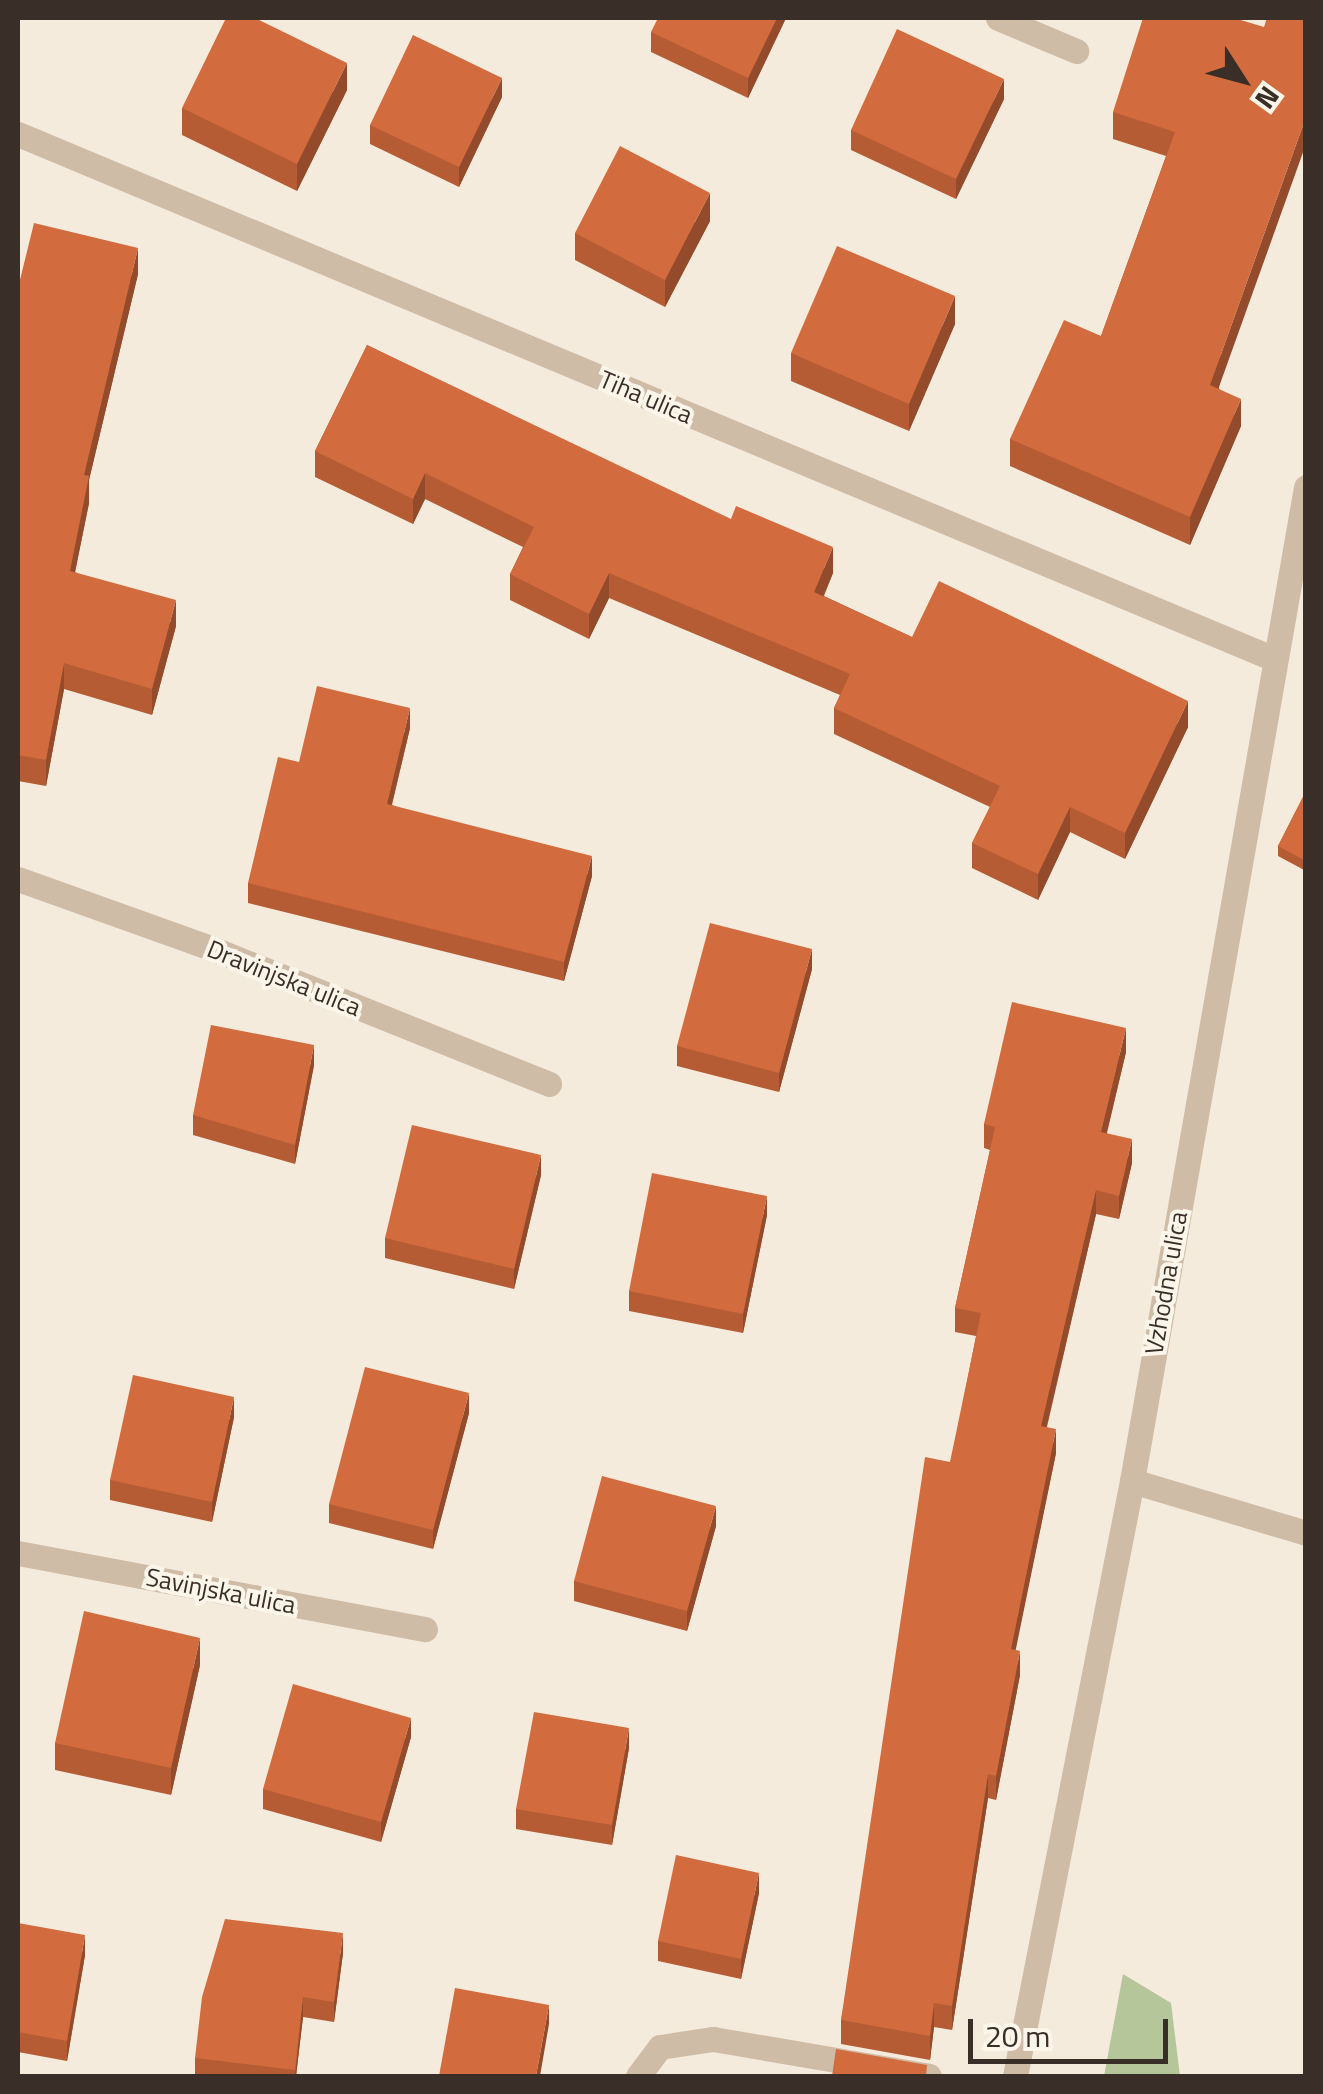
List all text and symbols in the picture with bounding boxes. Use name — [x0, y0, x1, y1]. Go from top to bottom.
north arrow — [1193, 30, 1293, 130]
text: N — [1245, 77, 1291, 118]
street label: Tiha ulica — [595, 364, 697, 430]
street label: Dravinjska ulica — [203, 934, 365, 1022]
street label: Vzhodna ulica — [1139, 1209, 1193, 1357]
street label: Savinjska ulica — [144, 1562, 298, 1620]
scale bar — [973, 1999, 1173, 2061]
text: 20 m — [985, 2013, 1050, 2059]

